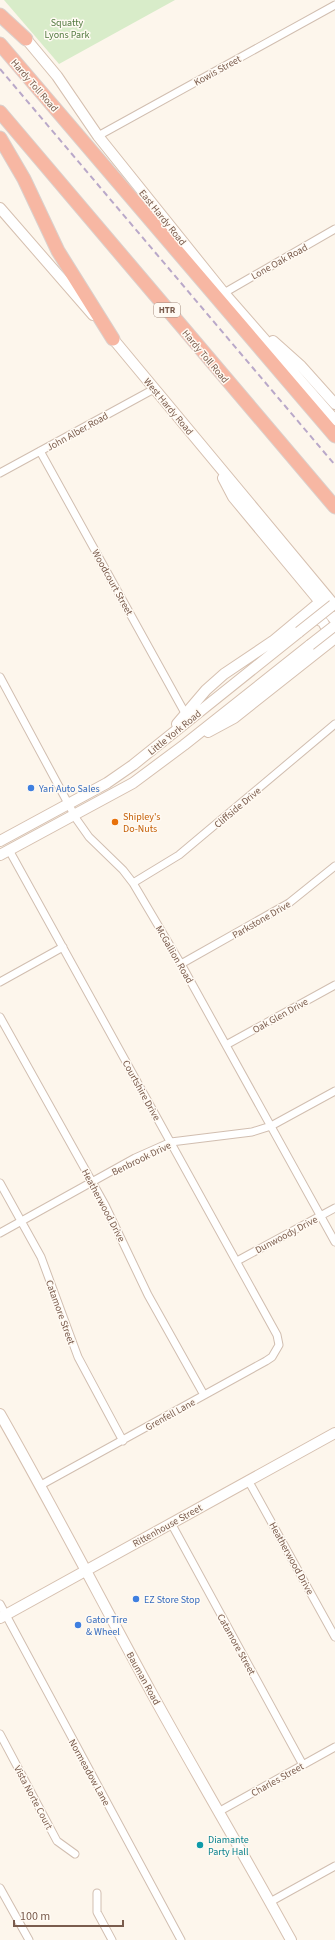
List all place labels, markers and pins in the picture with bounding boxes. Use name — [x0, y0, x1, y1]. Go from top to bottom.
place label: Yari Auto Sales — [38, 782, 100, 796]
marker: Yari Auto Sales — [26, 783, 36, 793]
place label: Shipley's Do-Nuts — [123, 810, 161, 836]
marker: Shipley's Do-Nuts — [110, 817, 120, 827]
place label: EZ Store Stop — [144, 1593, 201, 1607]
marker: EZ Store Stop — [131, 1594, 141, 1604]
place label: Gator Tire & Wheel — [86, 1613, 127, 1639]
marker: Gator Tire & Wheel — [73, 1620, 83, 1630]
place label: Diamante Party Hall — [208, 1833, 249, 1859]
marker: Diamante Party Hall — [195, 1840, 205, 1850]

